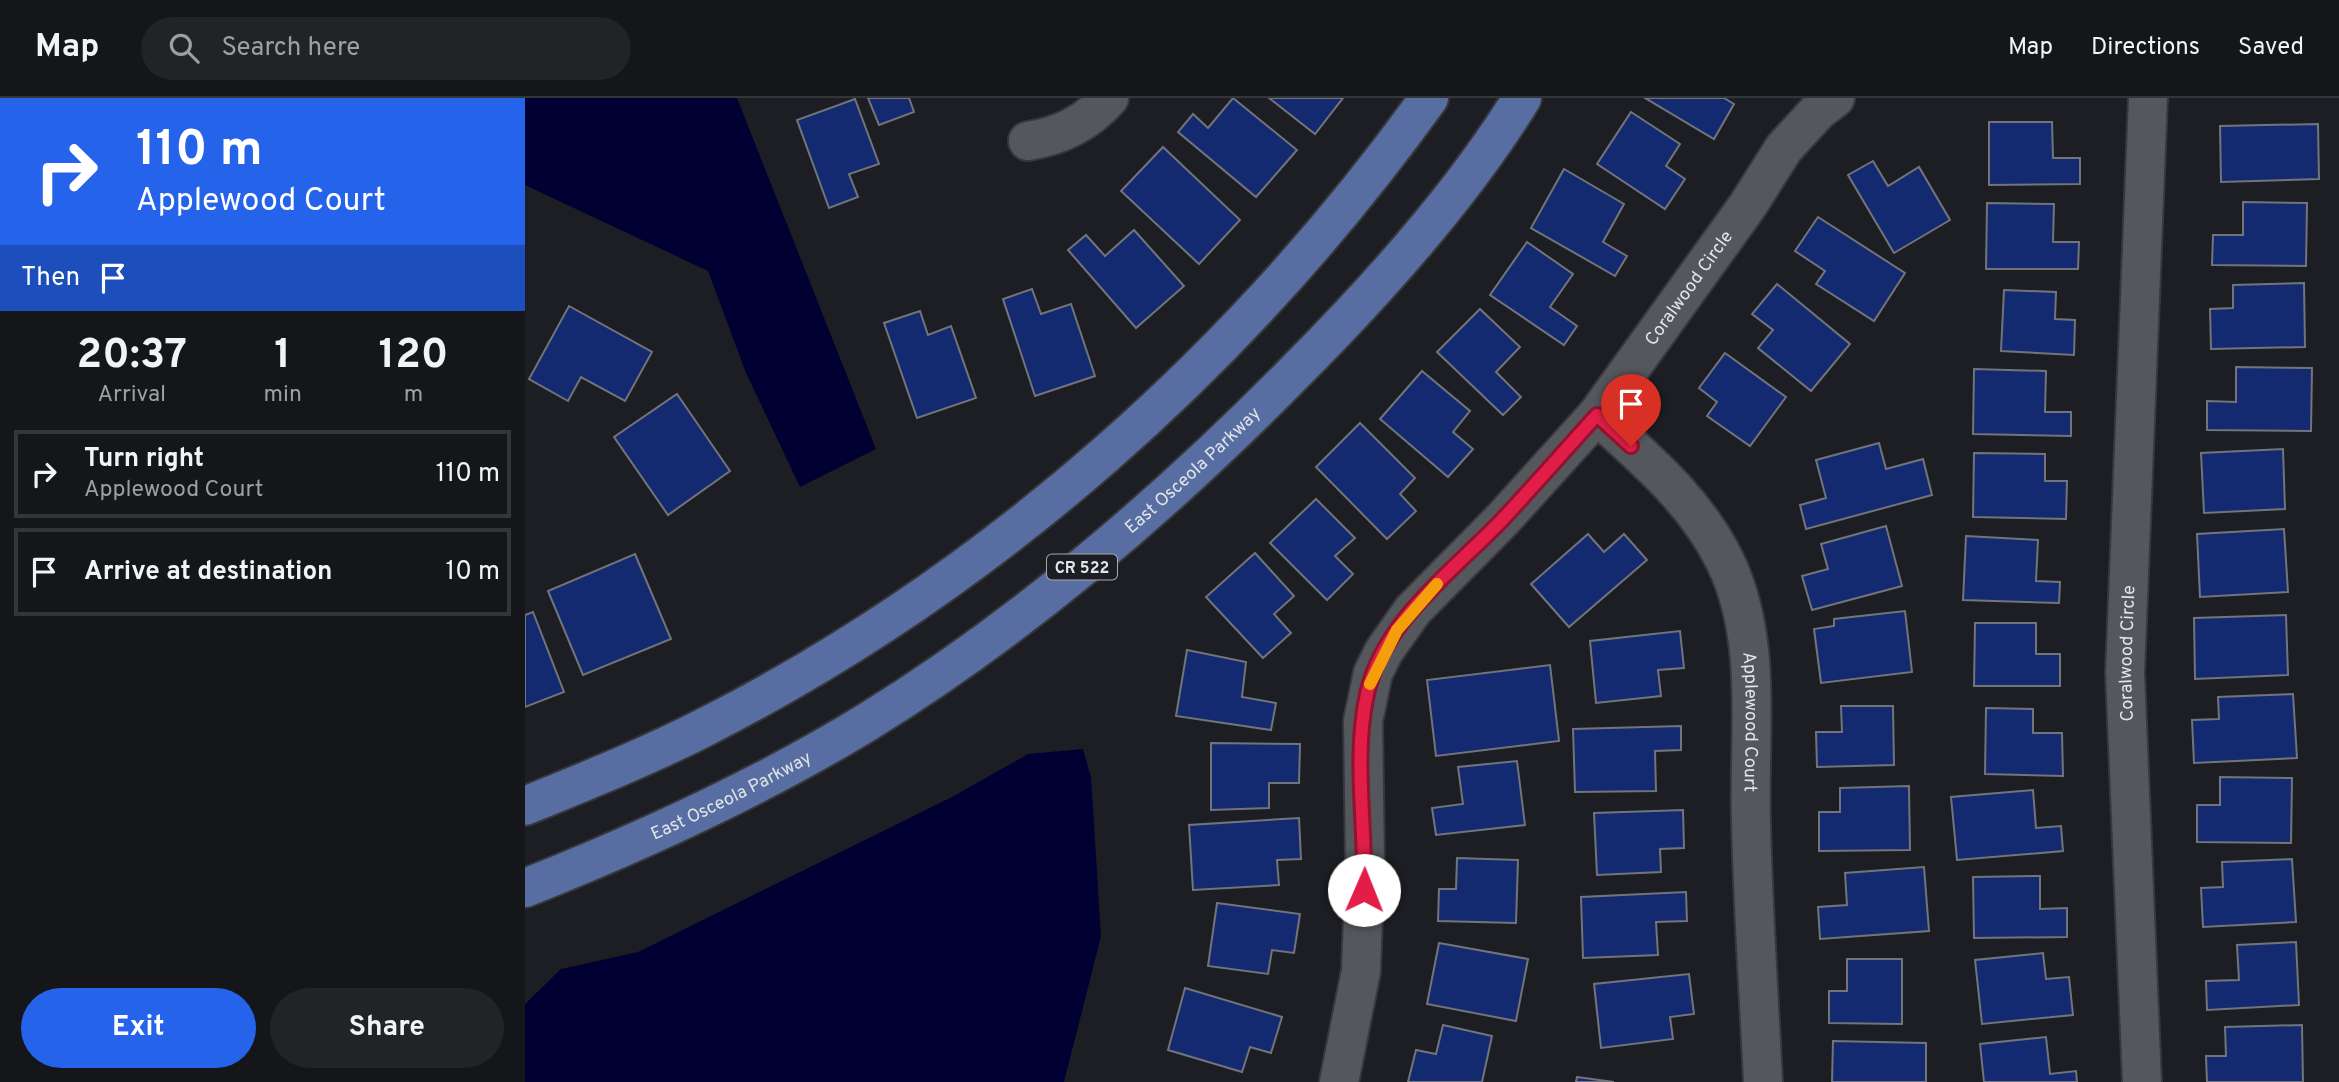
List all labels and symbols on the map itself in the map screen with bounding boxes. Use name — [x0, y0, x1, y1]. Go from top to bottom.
street label: Coralwood Circle — [1641, 226, 1739, 351]
pin — [1601, 374, 1661, 446]
street label: East Osceola Parkway — [1121, 403, 1266, 539]
road number: CR 522 — [1047, 554, 1117, 580]
street label: Coralwood Circle — [2115, 585, 2142, 722]
street label: Applewood Court — [1736, 651, 1762, 792]
street label: East Osceola Parkway — [648, 747, 816, 846]
position arrow — [1327, 853, 1401, 927]

